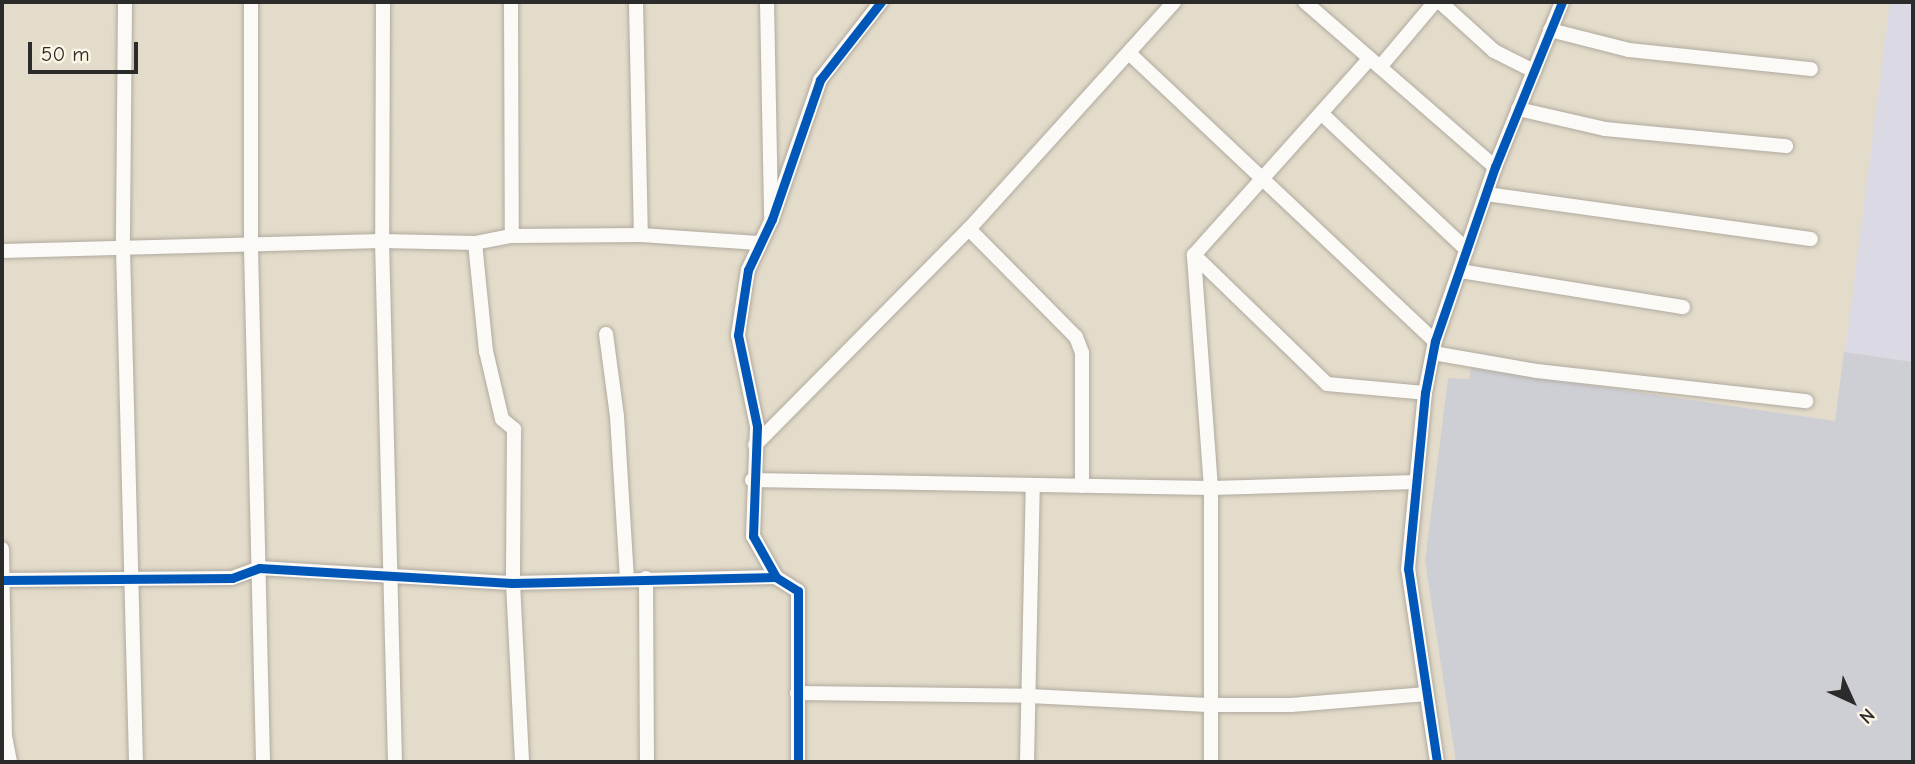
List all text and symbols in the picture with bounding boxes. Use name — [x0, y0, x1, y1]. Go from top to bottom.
scale bar — [32, 28, 142, 72]
text: 50 m — [41, 42, 90, 66]
north arrow — [1817, 666, 1887, 736]
text: N — [1855, 704, 1879, 728]

